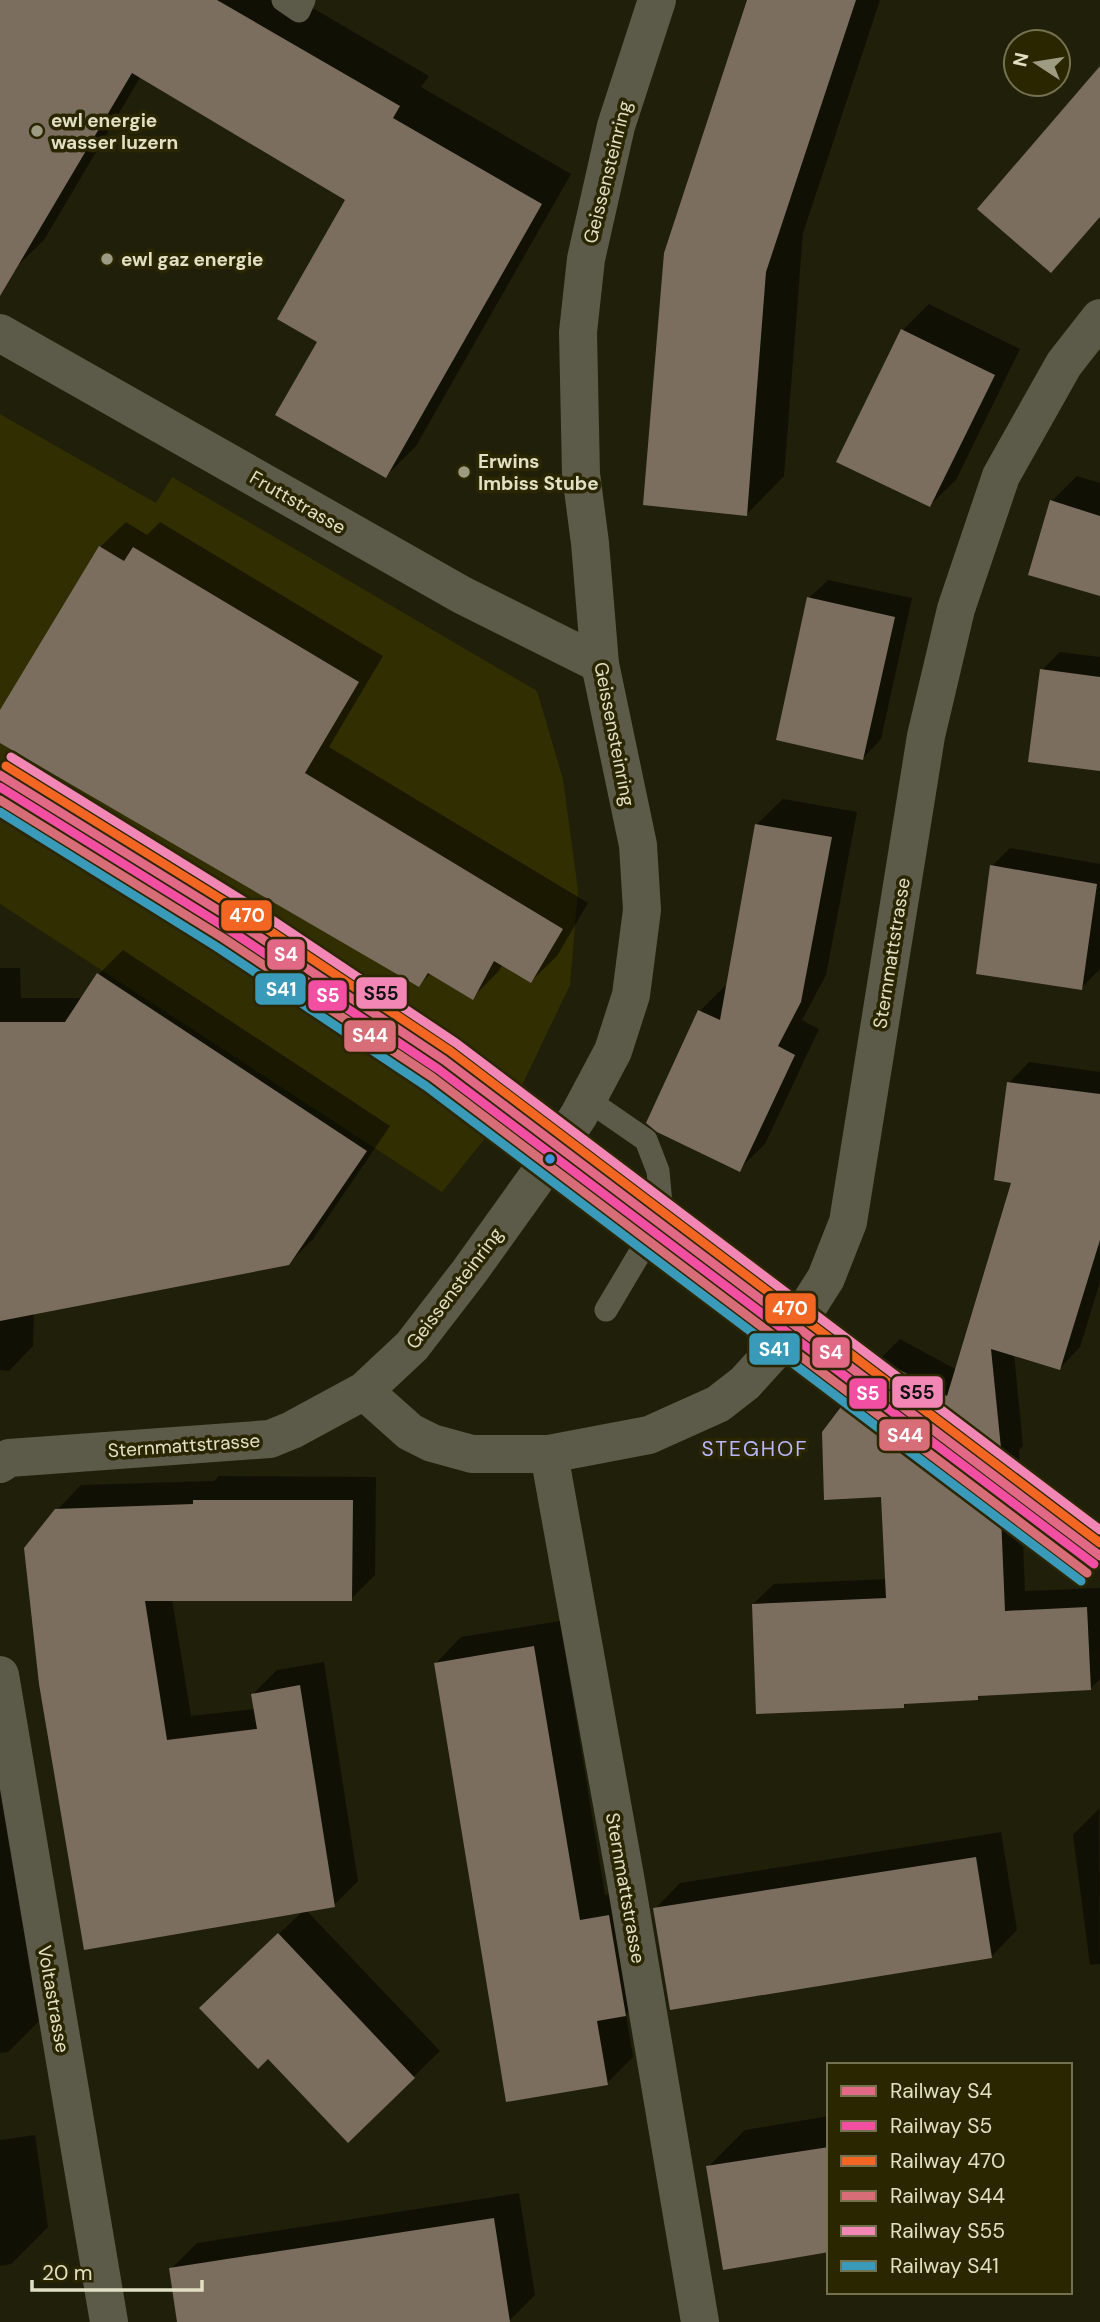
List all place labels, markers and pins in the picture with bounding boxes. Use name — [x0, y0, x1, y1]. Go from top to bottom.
place label: ewl energie wasser luzern — [51, 108, 178, 155]
marker: ewl energie wasser luzern — [29, 123, 45, 139]
place label: ewl gaz energie — [121, 247, 264, 272]
marker: ewl gaz energie — [99, 251, 115, 267]
place label: Erwins Imbiss Stube — [478, 449, 599, 496]
marker: Erwins Imbiss Stube — [456, 464, 472, 480]
unlabelled marker — [543, 1152, 557, 1166]

